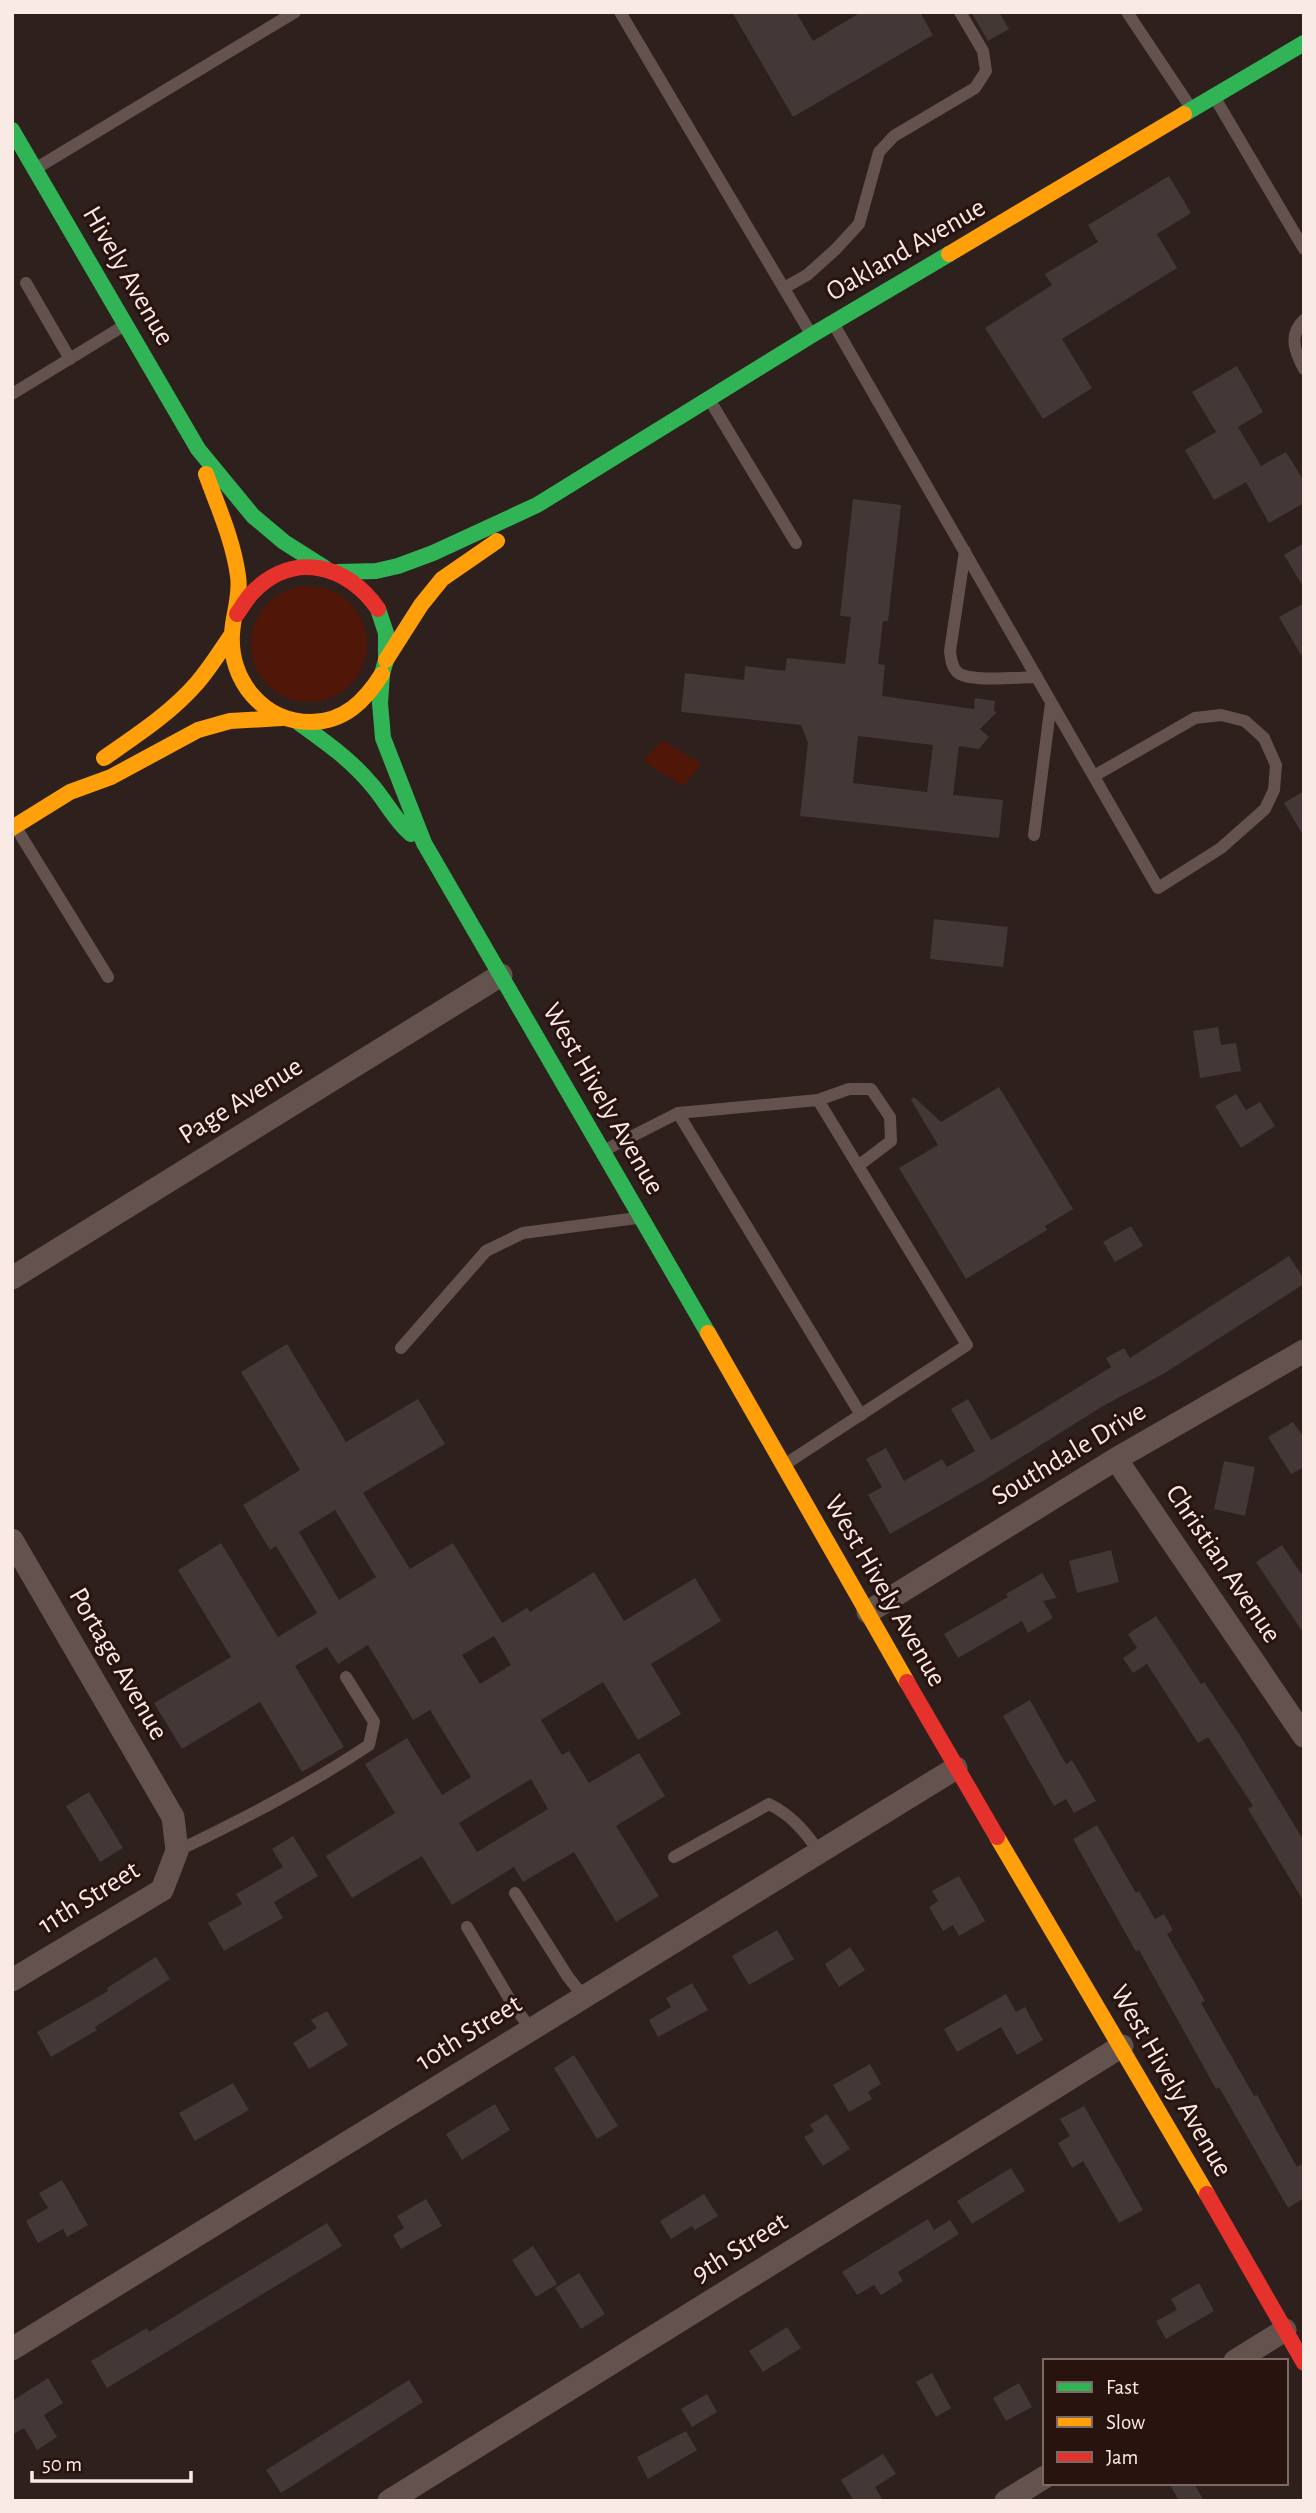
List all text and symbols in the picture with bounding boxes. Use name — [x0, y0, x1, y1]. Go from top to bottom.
street label: Oakland Avenue — [822, 193, 990, 307]
street label: Hively Avenue — [77, 202, 179, 350]
street label: West Hively Avenue — [537, 998, 669, 1200]
street label: Page Avenue — [174, 1052, 308, 1150]
street label: Southdale Drive — [987, 1397, 1151, 1511]
street label: Christian Avenue — [1160, 1480, 1286, 1648]
street label: West Hively Avenue — [819, 1490, 951, 1692]
street label: Portage Avenue — [63, 1583, 173, 1745]
street label: 11th Street — [34, 1856, 145, 1940]
street label: West Hively Avenue — [1105, 1980, 1237, 2182]
street label: 10th Street — [411, 1990, 527, 2076]
street label: 9th Street — [687, 2208, 793, 2288]
legend — [1043, 2359, 1288, 2485]
text: Fast — [1106, 2377, 1139, 2398]
text: Slow — [1106, 2412, 1145, 2433]
scale bar — [32, 2440, 191, 2484]
text: Jam — [1106, 2447, 1138, 2468]
text: 50 m — [42, 2454, 82, 2475]

